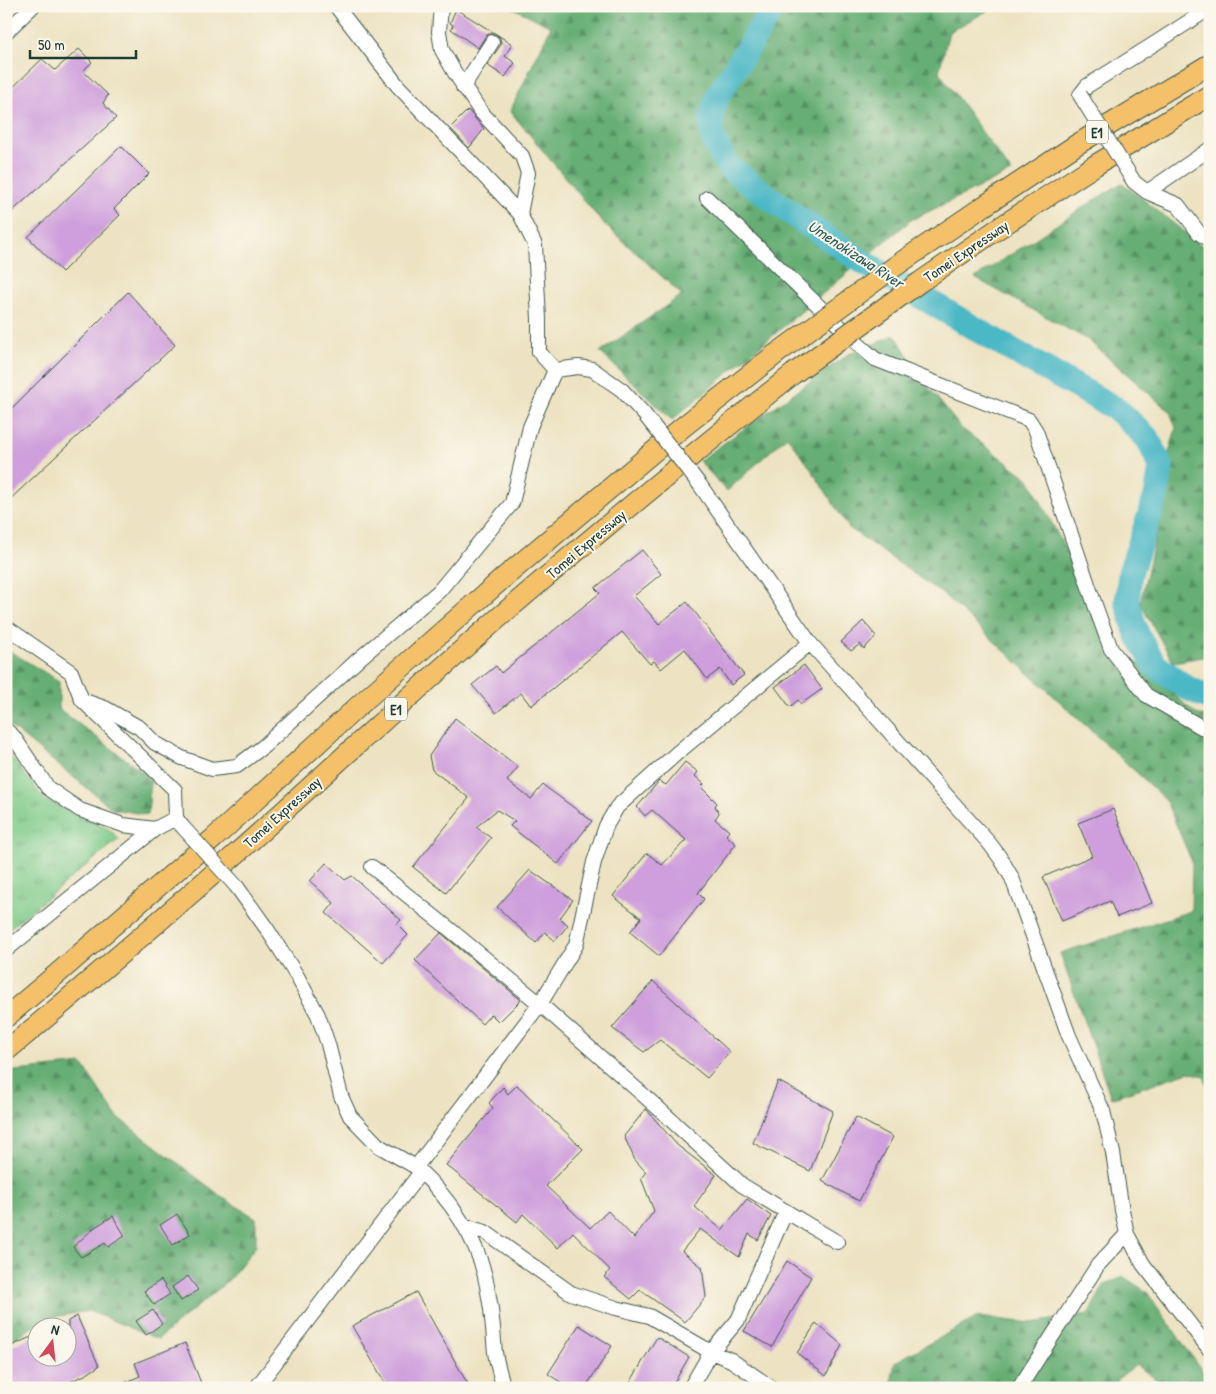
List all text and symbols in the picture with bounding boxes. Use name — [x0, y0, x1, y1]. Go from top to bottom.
scale bar — [30, 28, 136, 60]
text: 50 m — [38, 34, 65, 55]
road number: E1 — [1086, 120, 1108, 144]
water label: Umenokizawa River — [804, 215, 910, 294]
street label: Tomei Expressway — [919, 215, 1013, 287]
street label: Tomei Expressway — [542, 504, 630, 584]
road number: E1 — [385, 698, 407, 721]
street label: Tomei Expressway — [238, 771, 326, 853]
north arrow — [28, 1316, 78, 1366]
text: N — [49, 1319, 62, 1339]

